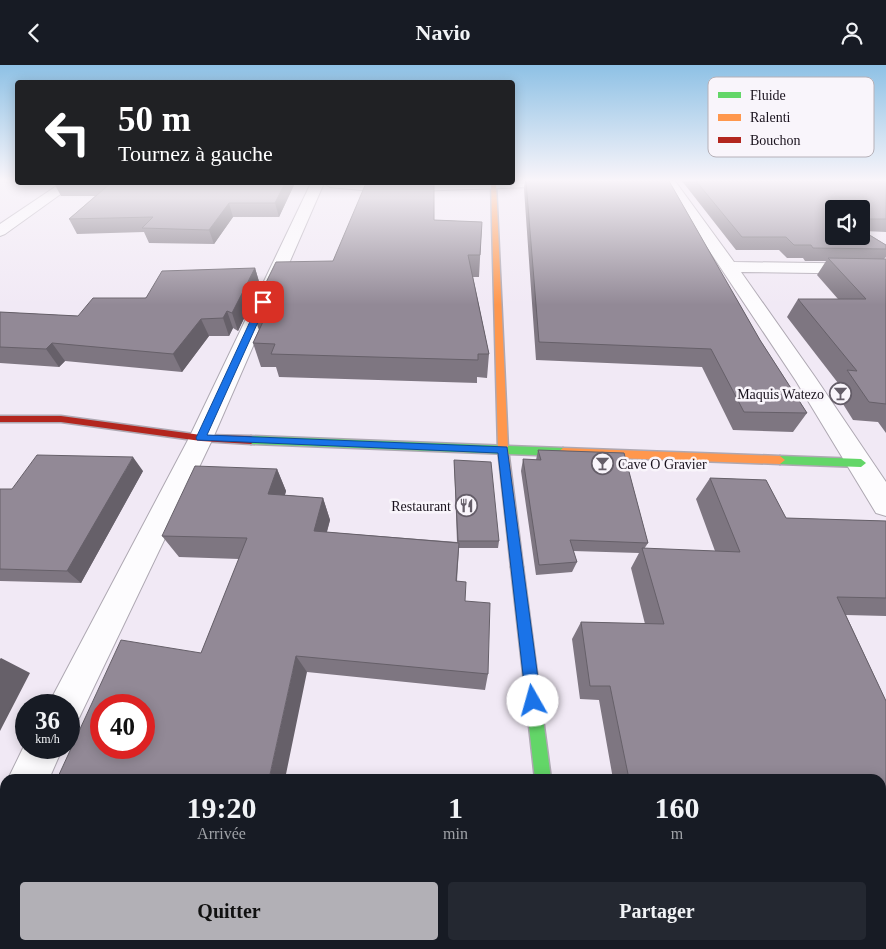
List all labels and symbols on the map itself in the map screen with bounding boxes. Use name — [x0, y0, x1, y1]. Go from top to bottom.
legend — [708, 77, 874, 157]
text: Fluide — [750, 88, 786, 103]
text: Ralenti — [750, 110, 791, 125]
text: Bouchon — [750, 133, 801, 148]
pin — [242, 281, 284, 323]
bar icon: Maquis Watezo — [828, 382, 852, 406]
place label: Maquis Watezo — [737, 387, 824, 402]
bar icon: Cave O Gravier — [590, 452, 614, 476]
place label: Cave O Gravier — [618, 457, 707, 472]
restaurant icon: Restaurant — [455, 494, 479, 518]
place label: Restaurant — [391, 499, 451, 514]
position arrow — [506, 674, 558, 726]
speed limit sign: 40 — [90, 694, 155, 759]

